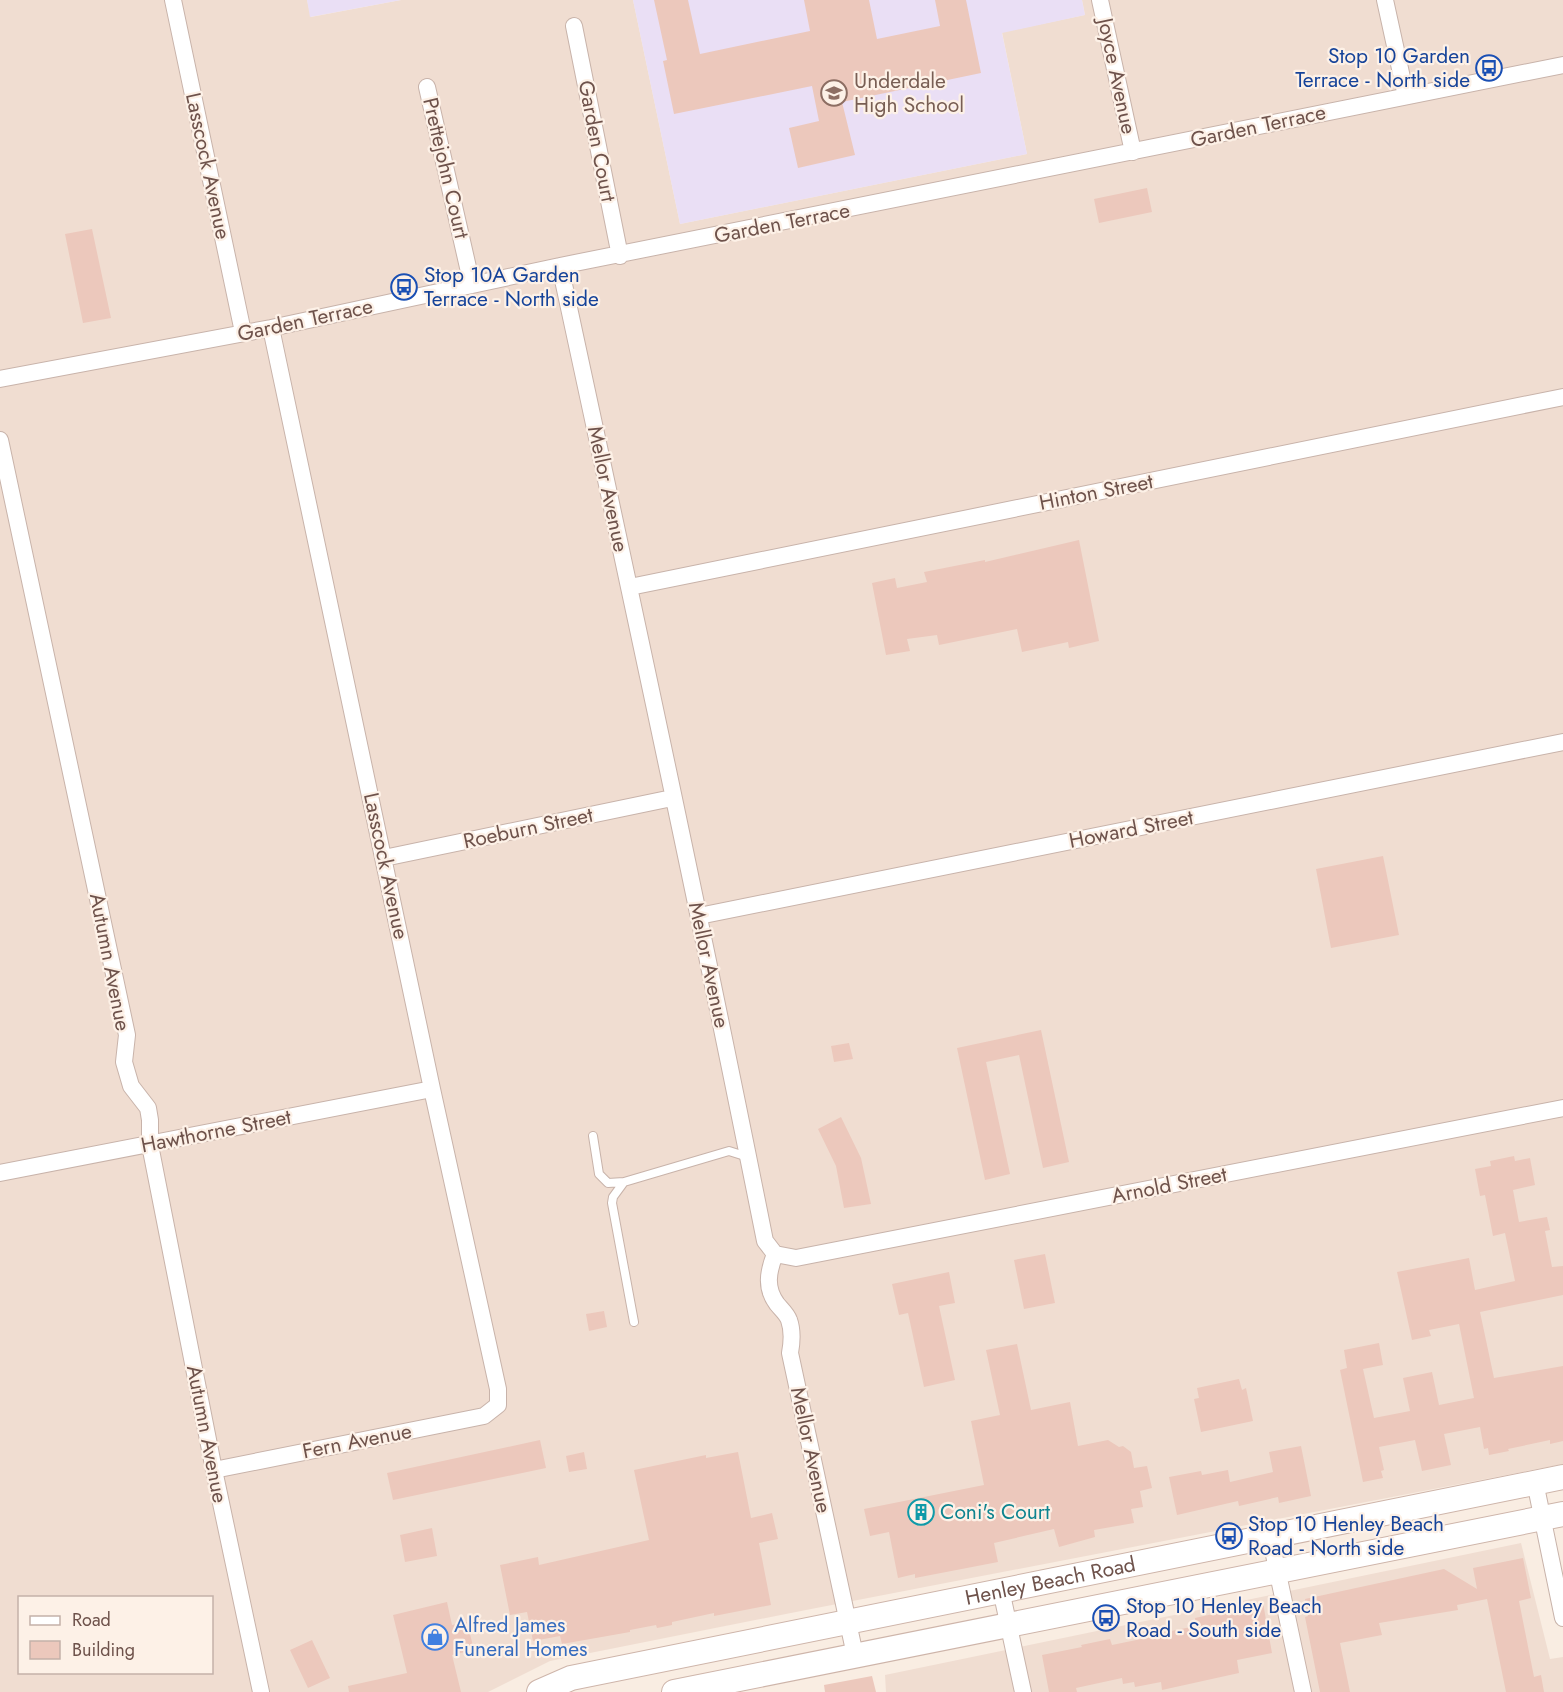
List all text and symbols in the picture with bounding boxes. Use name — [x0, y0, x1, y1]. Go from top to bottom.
street label: Joyce Avenue — [1089, 12, 1144, 137]
place label: Stop 10 Garden Terrace - North side — [1295, 41, 1470, 95]
bus stop icon: Stop 10 Garden Terrace - North side — [1474, 53, 1504, 83]
place label: Underdale High School — [854, 66, 964, 120]
street label: Garden Court — [571, 78, 623, 204]
school or university icon: Underdale High School — [819, 78, 849, 108]
street label: Lasscock Avenue — [178, 90, 238, 242]
street label: Prettejohn Court — [415, 95, 477, 241]
street label: Garden Terrace — [1188, 97, 1329, 155]
street label: Garden Terrace — [712, 195, 853, 251]
place label: Stop 10A Garden Terrace - North side — [424, 260, 599, 314]
bus stop icon: Stop 10A Garden Terrace - North side — [389, 272, 419, 302]
street label: Garden Terrace — [235, 291, 376, 349]
street label: Mellor Avenue — [580, 423, 636, 555]
street label: Hinton Street — [1036, 466, 1156, 518]
street label: Lasscock Avenue — [356, 790, 416, 942]
street label: Roeburn Street — [460, 800, 596, 856]
street label: Howard Street — [1066, 802, 1196, 856]
street label: Autumn Avenue — [82, 891, 138, 1034]
street label: Mellor Avenue — [681, 899, 737, 1031]
street label: Hawthorne Street — [138, 1102, 294, 1160]
street label: Arnold Street — [1109, 1159, 1229, 1211]
street label: Autumn Avenue — [179, 1363, 235, 1506]
street label: Mellor Avenue — [783, 1384, 839, 1516]
street label: Fern Avenue — [300, 1416, 414, 1466]
building icon: Coni's Court — [906, 1497, 936, 1527]
place label: Coni's Court — [940, 1497, 1050, 1527]
place label: Stop 10 Henley Beach Road - North side — [1248, 1509, 1444, 1563]
bus stop icon: Stop 10 Henley Beach Road - North side — [1214, 1521, 1244, 1551]
street label: Henley Beach Road — [962, 1549, 1138, 1613]
place label: Stop 10 Henley Beach Road - South side — [1126, 1591, 1322, 1645]
legend — [18, 1596, 213, 1674]
bus stop icon: Stop 10 Henley Beach Road - South side — [1091, 1603, 1121, 1633]
text: Road — [72, 1607, 111, 1633]
place label: Alfred James Funeral Homes — [454, 1610, 588, 1664]
shop icon: Alfred James Funeral Homes — [420, 1622, 450, 1652]
text: Building — [72, 1637, 135, 1663]

